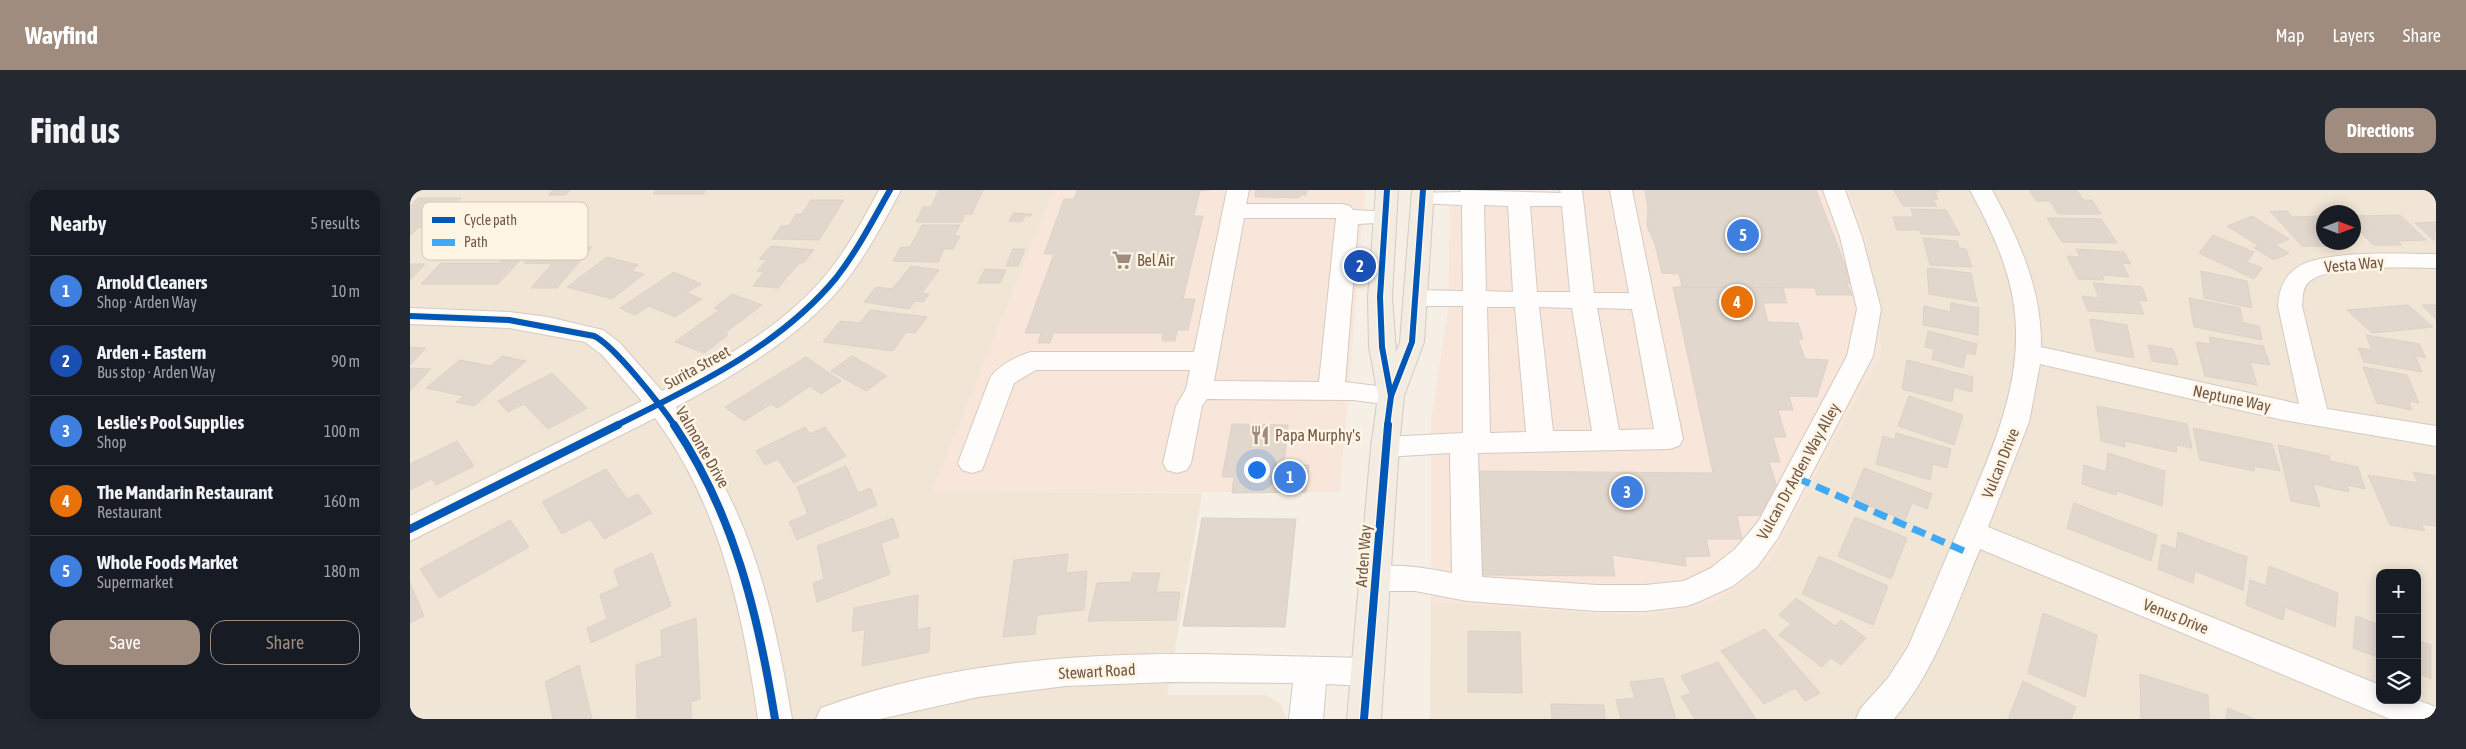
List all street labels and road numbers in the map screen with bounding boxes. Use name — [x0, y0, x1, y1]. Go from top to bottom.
street label: Vesta Way — [2323, 252, 2385, 277]
street label: Surita Street — [661, 341, 733, 392]
street label: Neptune Way — [2191, 381, 2273, 416]
street label: Vulcan Dr Arden Way Alley — [1753, 399, 1844, 543]
street label: Valmonte Drive — [673, 403, 733, 491]
street label: Vulcan Drive — [1978, 425, 2022, 501]
street label: Arden Way — [1352, 524, 1375, 588]
street label: Venus Drive — [2141, 595, 2211, 637]
street label: Stewart Road — [1058, 660, 1136, 682]

